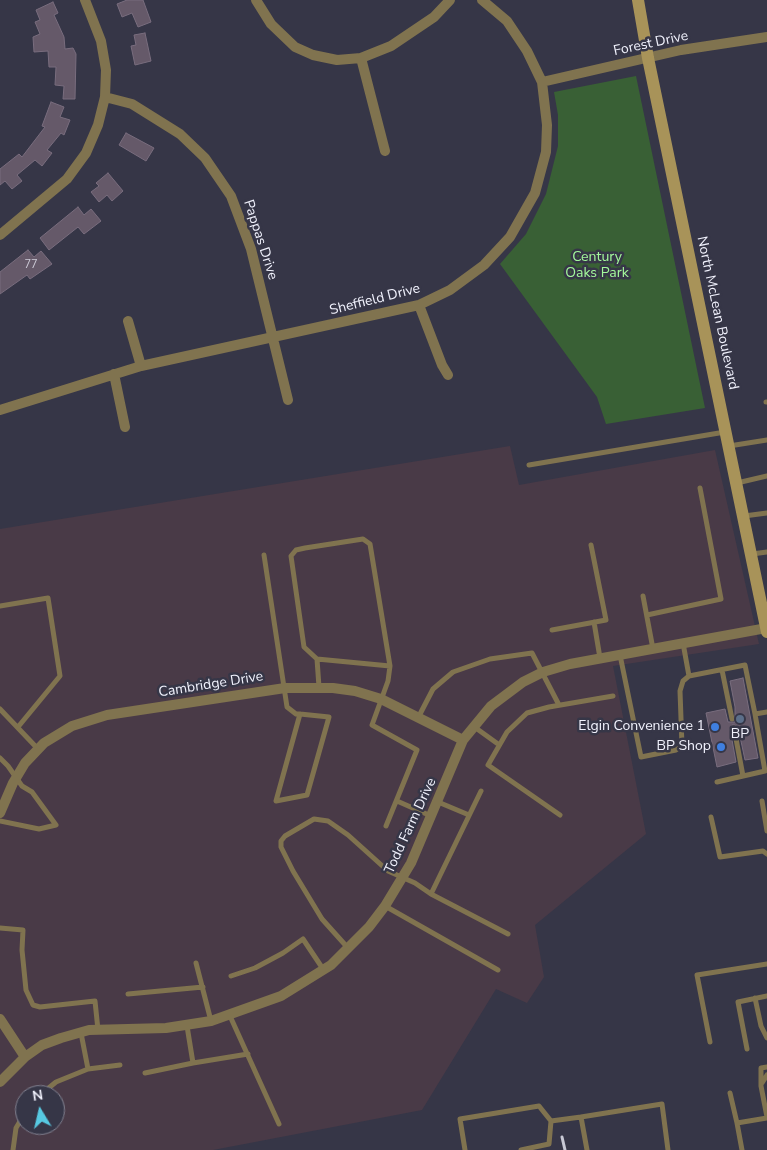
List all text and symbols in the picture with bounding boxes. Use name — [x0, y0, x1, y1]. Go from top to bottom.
street label: Forest Drive — [612, 28, 690, 60]
street label: Pappas Drive — [239, 198, 281, 282]
street label: North McLean Boulevard — [693, 235, 741, 391]
park label: Century Oaks Park — [565, 250, 629, 282]
house number: 77 — [24, 258, 38, 272]
street label: Sheffield Drive — [328, 281, 422, 319]
street label: Cambridge Drive — [158, 668, 264, 702]
marker: BP — [734, 713, 746, 725]
place label: Elgin Convenience 1 — [578, 719, 705, 735]
marker: Elgin Convenience 1 — [709, 721, 721, 733]
place label: BP — [731, 727, 749, 743]
place label: BP Shop — [657, 739, 711, 755]
marker: BP Shop — [715, 741, 727, 753]
street label: Todd Farm Drive — [381, 775, 441, 877]
north arrow — [15, 1085, 65, 1135]
text: N — [31, 1085, 44, 1106]

